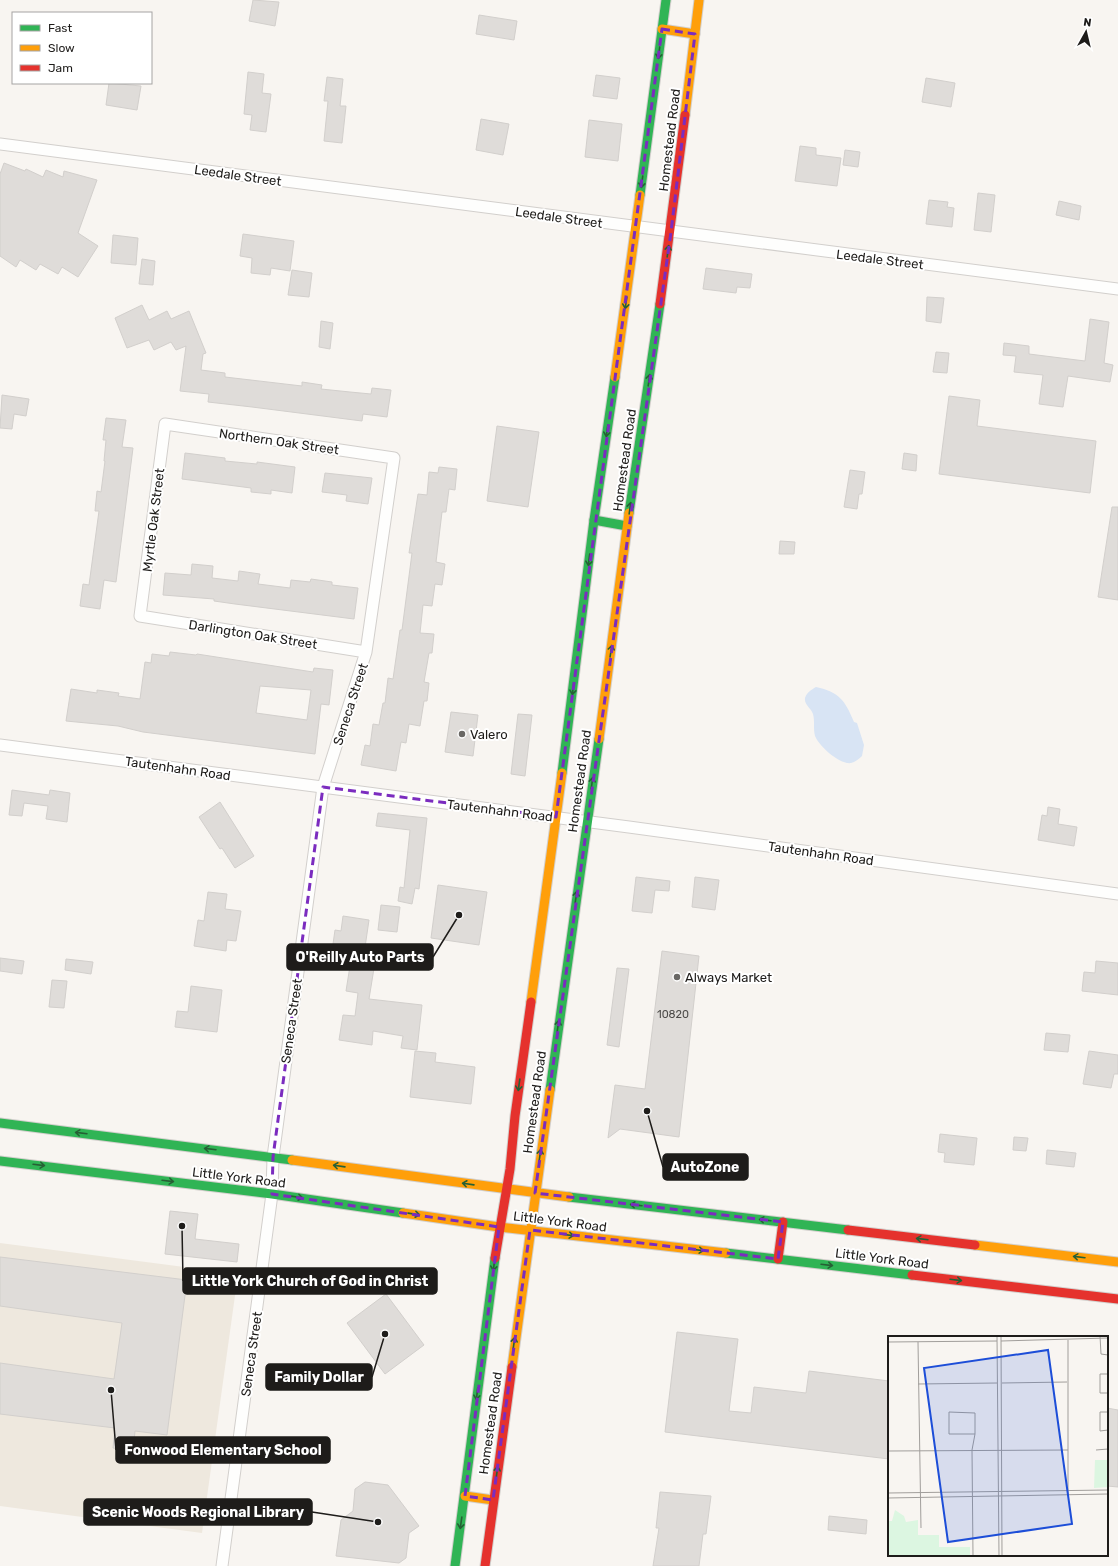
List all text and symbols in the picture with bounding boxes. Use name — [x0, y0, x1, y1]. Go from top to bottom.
legend — [12, 12, 152, 84]
north arrow — [1066, 12, 1106, 52]
text: N — [1082, 16, 1092, 30]
text: Fast — [48, 21, 72, 35]
text: Slow — [48, 41, 75, 55]
one-way arrow — [655, 46, 663, 59]
text: Jam — [48, 61, 73, 75]
street label: Homestead Road — [656, 88, 683, 192]
street label: Leedale Street — [193, 162, 282, 189]
one-way arrow — [639, 175, 646, 188]
street label: Leedale Street — [514, 204, 603, 231]
one-way arrow — [664, 245, 672, 258]
street label: Leedale Street — [835, 247, 924, 272]
one-way arrow — [622, 296, 630, 309]
one-way arrow — [645, 374, 653, 387]
street label: Homestead Road — [610, 408, 639, 512]
one-way arrow — [603, 424, 611, 437]
street label: Northern Oak Street — [218, 426, 340, 457]
street label: Myrtle Oak Street — [140, 467, 167, 573]
one-way arrow — [626, 502, 634, 515]
one-way arrow — [585, 553, 593, 566]
street label: Darlington Oak Street — [187, 617, 318, 653]
one-way arrow — [608, 645, 616, 658]
street label: Seneca Street — [330, 661, 371, 747]
one-way arrow — [569, 682, 576, 695]
place label: Valero — [470, 727, 508, 742]
marker: Valero — [457, 729, 467, 739]
street label: Homestead Road — [565, 729, 594, 833]
street label: Tautenhahn Road — [124, 754, 232, 783]
one-way arrow — [588, 777, 596, 790]
street label: Tautenhahn Road — [446, 797, 554, 824]
street label: Tautenhahn Road — [767, 839, 875, 868]
one-way arrow — [572, 891, 580, 904]
callout: O'Reilly Auto Parts — [287, 944, 433, 970]
text: O'Reilly Auto Parts — [295, 949, 425, 966]
place label: Always Market — [685, 970, 772, 985]
marker: Always Market — [672, 972, 682, 982]
street label: Seneca Street — [278, 978, 305, 1065]
house number: 10820 — [657, 1008, 689, 1021]
one-way arrow — [554, 1020, 562, 1033]
street label: Homestead Road — [520, 1050, 549, 1154]
one-way arrow — [515, 1078, 523, 1091]
one-way arrow — [75, 1129, 88, 1137]
one-way arrow — [204, 1145, 217, 1153]
one-way arrow — [536, 1149, 544, 1162]
callout: AutoZone — [663, 1154, 748, 1180]
text: AutoZone — [671, 1159, 739, 1176]
one-way arrow — [32, 1161, 45, 1169]
one-way arrow — [333, 1162, 346, 1170]
street label: Little York Road — [191, 1164, 287, 1191]
one-way arrow — [161, 1177, 174, 1185]
one-way arrow — [462, 1180, 475, 1188]
one-way arrow — [290, 1193, 303, 1201]
one-way arrow — [630, 1201, 643, 1209]
street label: Little York Road — [512, 1208, 608, 1235]
one-way arrow — [407, 1210, 420, 1218]
one-way arrow — [759, 1216, 772, 1224]
one-way arrow — [562, 1231, 575, 1238]
one-way arrow — [916, 1235, 929, 1242]
street label: Little York Road — [834, 1245, 930, 1272]
one-way arrow — [691, 1246, 704, 1253]
one-way arrow — [1073, 1253, 1086, 1261]
one-way arrow — [490, 1258, 498, 1271]
one-way arrow — [820, 1261, 833, 1269]
callout: Little York Church of God in Christ — [183, 1268, 437, 1294]
text: Little York Church of God in Christ — [192, 1273, 429, 1290]
one-way arrow — [949, 1276, 962, 1284]
street label: Seneca Street — [238, 1311, 265, 1398]
inset map — [888, 1336, 1108, 1556]
one-way arrow — [510, 1337, 518, 1350]
callout: Family Dollar — [266, 1364, 372, 1390]
text: Family Dollar — [274, 1369, 364, 1386]
street label: Homestead Road — [476, 1371, 505, 1475]
one-way arrow — [473, 1387, 481, 1400]
callout: Fonwood Elementary School — [116, 1437, 330, 1463]
text: Fonwood Elementary School — [124, 1442, 322, 1459]
one-way arrow — [493, 1466, 501, 1479]
callout: Scenic Woods Regional Library — [84, 1499, 312, 1525]
text: Scenic Woods Regional Library — [92, 1504, 305, 1521]
one-way arrow — [457, 1516, 465, 1529]

